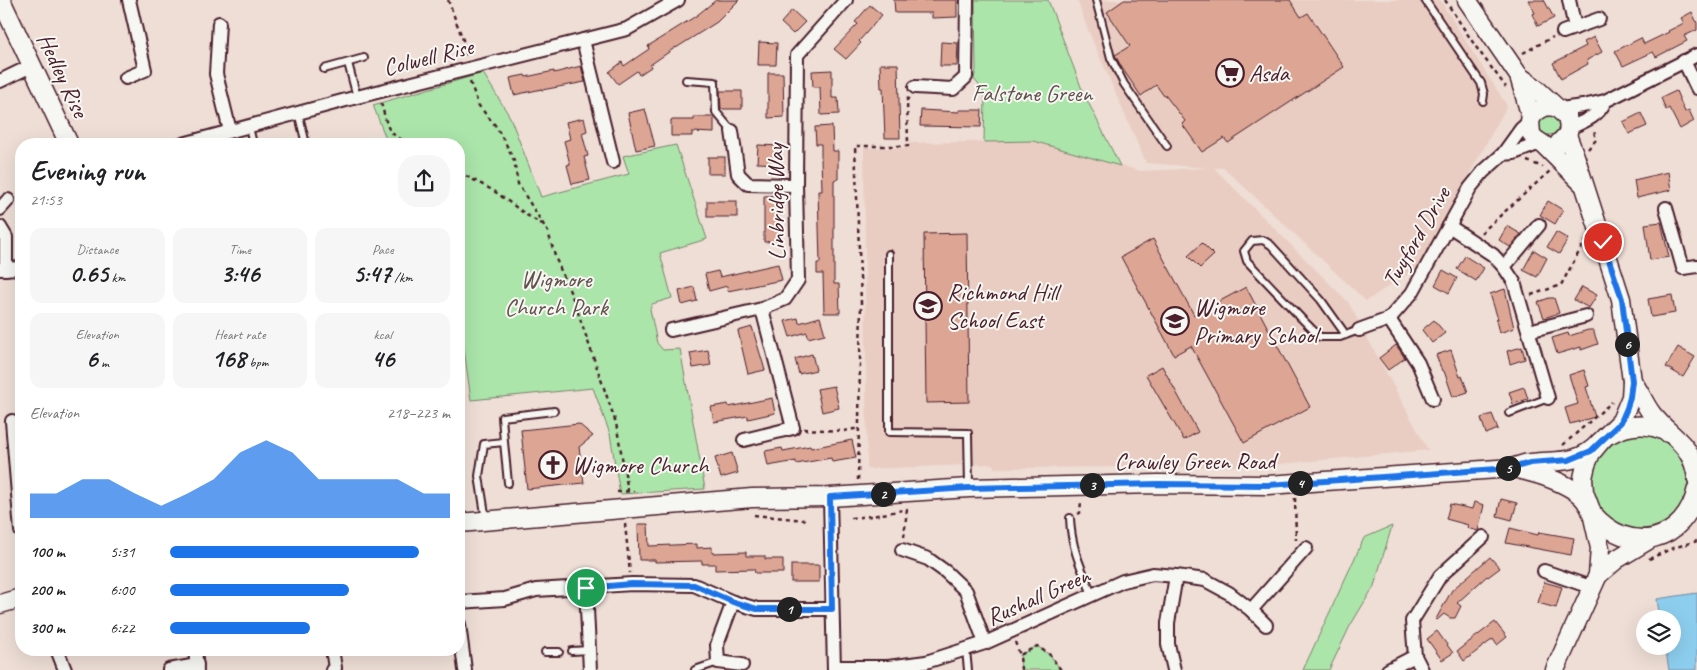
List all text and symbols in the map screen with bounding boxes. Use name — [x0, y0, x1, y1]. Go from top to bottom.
street label: Hedley Rise — [30, 28, 97, 124]
street label: Colwell Rise — [380, 31, 478, 83]
supermarket icon: Asda — [1215, 58, 1245, 88]
place label: Asda — [1249, 58, 1290, 88]
park label: Falstone Green — [972, 78, 1093, 108]
street label: Linbridge Way — [760, 142, 792, 261]
text: Evening run — [30, 153, 145, 188]
button: share — [398, 155, 450, 207]
street label: Twyford Drive — [1375, 179, 1458, 293]
text: 21:53 — [30, 190, 62, 210]
pin — [1582, 221, 1624, 263]
icon: check — [1589, 228, 1617, 256]
text: Distance — [76, 241, 118, 258]
text: Time — [229, 241, 251, 258]
text: Pace — [372, 241, 393, 258]
text: 0.65 — [69, 258, 108, 290]
text: 3:46 — [220, 258, 260, 290]
text: 5:47 — [353, 258, 391, 290]
park label: Wigmore Church Park — [505, 264, 610, 322]
text: km — [108, 269, 125, 286]
text: /km — [391, 269, 413, 286]
place label: Richmond Hill School East — [947, 277, 1062, 335]
school or university icon: Richmond Hill School East — [913, 291, 943, 321]
place label: Wigmore Primary School — [1194, 292, 1321, 350]
school or university icon: Wigmore Primary School — [1160, 306, 1190, 336]
text: Elevation — [76, 326, 119, 343]
text: Heart rate — [214, 326, 266, 343]
text: kcal — [373, 326, 392, 343]
pin: 6 — [1614, 332, 1640, 356]
text: 6 — [1624, 336, 1631, 353]
text: 6 — [86, 343, 98, 375]
text: 168 — [212, 343, 246, 375]
text: 46 — [371, 343, 394, 375]
text: m — [98, 354, 109, 371]
text: bpm — [246, 354, 268, 371]
text: Elevation — [30, 403, 79, 423]
text: 218–223 m — [387, 403, 450, 423]
street label: Crawley Green Road — [1115, 446, 1279, 476]
church icon: Wigmore Church — [538, 450, 568, 480]
place label: Wigmore Church — [572, 450, 710, 480]
pin: 5 — [1496, 456, 1520, 480]
text: 5 — [1505, 460, 1512, 477]
pin: 4 — [1288, 470, 1312, 496]
pin: 3 — [1080, 472, 1104, 498]
text: 4 — [1297, 475, 1304, 492]
text: 3 — [1089, 477, 1096, 494]
pin: 2 — [870, 482, 896, 506]
text: 2 — [880, 486, 887, 503]
text: 100 m — [30, 542, 65, 562]
text: 5:31 — [110, 542, 135, 562]
street label: Rushall Green — [981, 559, 1096, 632]
pin — [565, 567, 607, 609]
icon: arrive — [572, 574, 600, 602]
text: 200 m — [30, 580, 65, 600]
text: 6:00 — [110, 580, 135, 600]
pin: 1 — [776, 596, 802, 622]
text: 1 — [786, 601, 793, 618]
map controls — [1636, 610, 1681, 655]
button: layers — [1636, 610, 1681, 655]
text: 300 m — [30, 618, 65, 638]
text: 6:22 — [110, 618, 135, 638]

